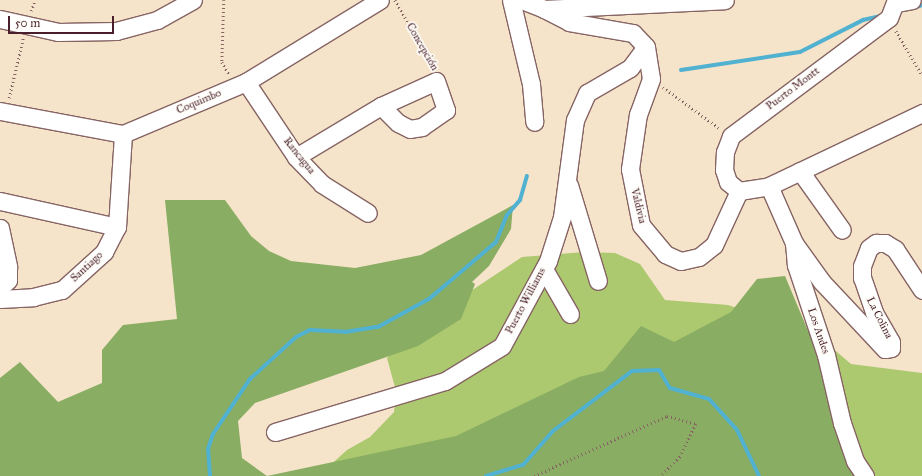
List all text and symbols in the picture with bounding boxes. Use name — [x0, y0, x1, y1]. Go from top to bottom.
scale bar — [10, 8, 116, 34]
text: 50 m — [15, 16, 40, 30]
street label: Concepción — [403, 21, 441, 73]
street label: Puerto Montt — [764, 65, 822, 113]
street label: Coquimbo — [175, 87, 223, 117]
street label: Rancagua — [280, 135, 318, 177]
street label: Valdivia — [627, 187, 649, 225]
street label: Santiago — [68, 249, 106, 285]
street label: Puerto Williams — [503, 266, 549, 336]
street label: La Colina — [863, 295, 895, 341]
street label: Los Andes — [804, 306, 832, 356]

